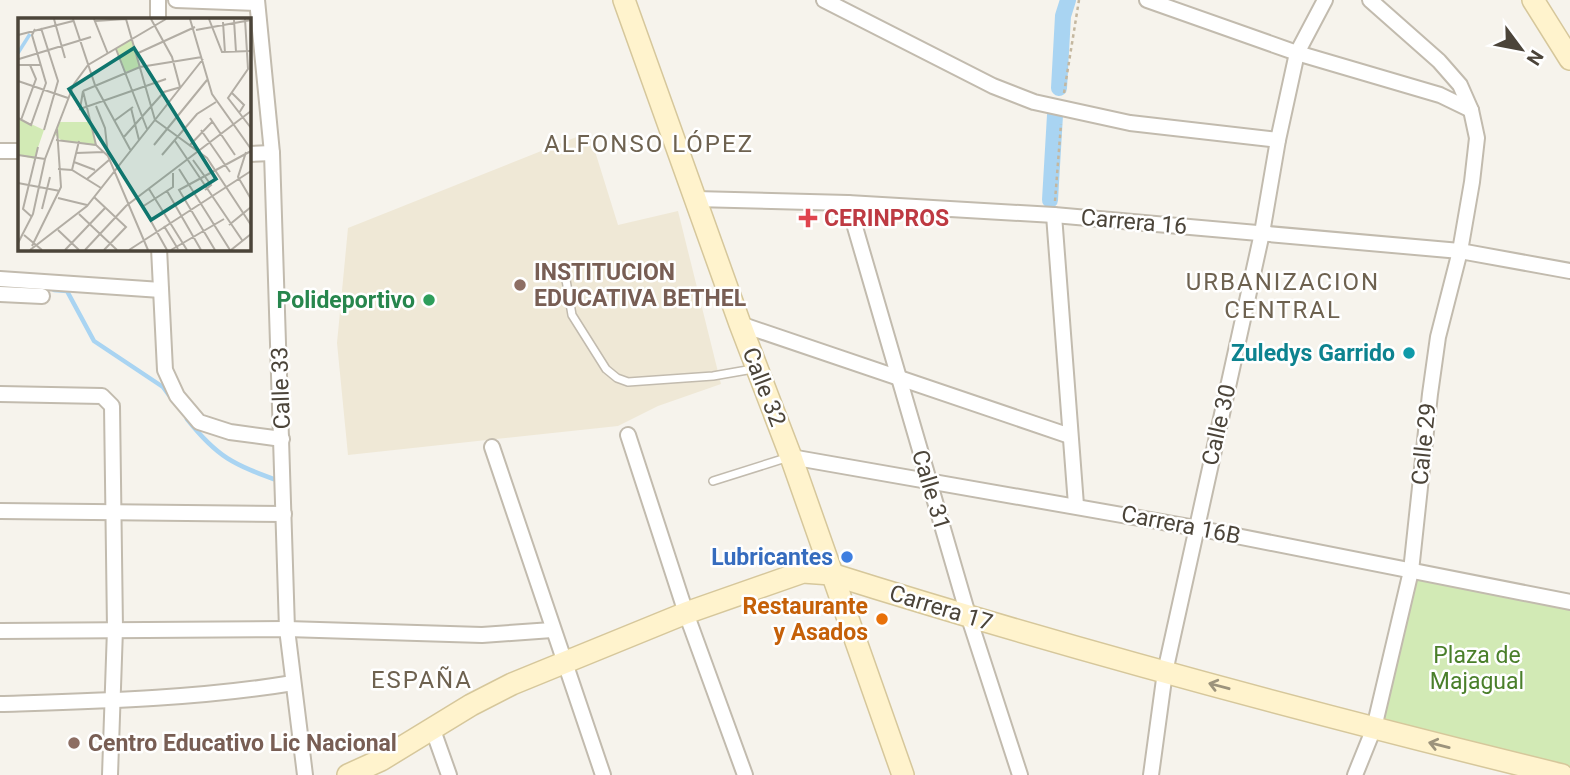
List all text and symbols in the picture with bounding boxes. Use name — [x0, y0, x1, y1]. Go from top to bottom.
north arrow — [1486, 14, 1556, 84]
inset map — [18, 18, 250, 250]
text: N — [1522, 46, 1548, 70]
district label: ALFONSO LÓPEZ — [544, 130, 754, 158]
street label: Carrera 16 — [1080, 204, 1188, 240]
place label: CERINPROS — [824, 205, 949, 232]
marker: CERINPROS — [798, 208, 818, 228]
place label: INSTITUCION EDUCATIVA BETHEL — [534, 259, 746, 312]
district label: URBANIZACION CENTRAL — [1186, 268, 1380, 324]
marker: INSTITUCION EDUCATIVA BETHEL — [512, 277, 528, 293]
place label: Polideportivo — [277, 287, 415, 314]
marker: Polideportivo — [421, 292, 437, 308]
place label: Zuledys Garrido — [1231, 340, 1395, 367]
street label: Calle 32 — [737, 344, 791, 430]
marker: Zuledys Garrido — [1401, 345, 1417, 361]
street label: Calle 33 — [266, 346, 296, 430]
street label: Calle 30 — [1197, 382, 1241, 468]
street label: Calle 29 — [1406, 402, 1442, 486]
street label: Calle 31 — [906, 447, 956, 533]
street label: Carrera 16B — [1119, 500, 1243, 550]
place label: Lubricantes — [711, 544, 833, 571]
marker: Lubricantes — [839, 549, 855, 565]
street label: Carrera 17 — [886, 580, 996, 636]
place label: Restaurante y Asados — [743, 593, 868, 646]
marker: Restaurante y Asados — [874, 611, 890, 627]
park label: Plaza de Majagual — [1430, 642, 1524, 695]
district label: ESPAÑA — [371, 666, 473, 694]
one-way arrow — [1208, 679, 1230, 692]
place label: Centro Educativo Lic Nacional — [88, 730, 397, 757]
marker: Centro Educativo Lic Nacional — [66, 735, 82, 751]
one-way arrow — [1428, 738, 1451, 751]

